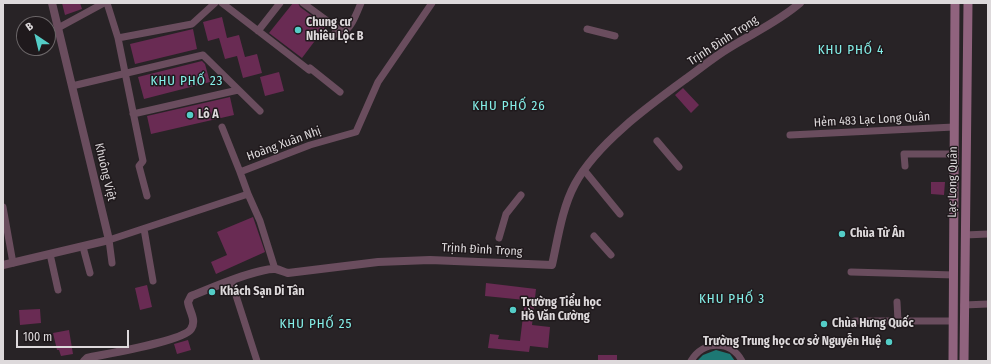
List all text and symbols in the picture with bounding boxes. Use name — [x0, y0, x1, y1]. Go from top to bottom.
street label: Trịnh Đình Trọng — [685, 13, 761, 69]
north arrow — [16, 16, 56, 56]
place label: Chung cư Nhiêu Lộc B — [306, 16, 364, 44]
text: B — [23, 19, 36, 34]
marker: Chung cư Nhiêu Lộc B — [293, 25, 303, 35]
district label: KHU PHỐ 4 — [818, 42, 884, 58]
district label: KHU PHỐ 23 — [151, 73, 223, 89]
district label: KHU PHỐ 26 — [472, 98, 546, 114]
place label: Lô A — [198, 108, 219, 122]
marker: Lô A — [185, 110, 195, 120]
street label: Hẻm 483 Lạc Long Quân — [813, 110, 931, 130]
street label: Hoàng Xuân Nhị — [245, 124, 323, 164]
street label: Khuông Việt — [91, 142, 119, 202]
street label: Lạc Long Quân — [945, 146, 961, 218]
place label: Chùa Từ Ân — [850, 227, 905, 241]
marker: Chùa Từ Ân — [837, 229, 847, 239]
street label: Trịnh Đình Trọng — [441, 241, 523, 259]
place label: Khách Sạn Di Tân — [220, 285, 304, 299]
marker: Khách Sạn Di Tân — [207, 287, 217, 297]
district label: KHU PHỐ 3 — [699, 291, 765, 307]
place label: Trường Tiểu học Hồ Văn Cường — [521, 296, 601, 324]
marker: Trường Tiểu học Hồ Văn Cường — [508, 305, 518, 315]
district label: KHU PHỐ 25 — [279, 316, 353, 332]
place label: Chùa Hưng Quốc — [832, 317, 914, 331]
marker: Chùa Hưng Quốc — [819, 319, 829, 329]
scale bar — [18, 322, 131, 348]
text: 100 m — [23, 330, 52, 344]
place label: Trường Trung học cơ sở Nguyễn Huệ — [703, 335, 881, 349]
marker: Trường Trung học cơ sở Nguyễn Huệ — [884, 337, 894, 347]

